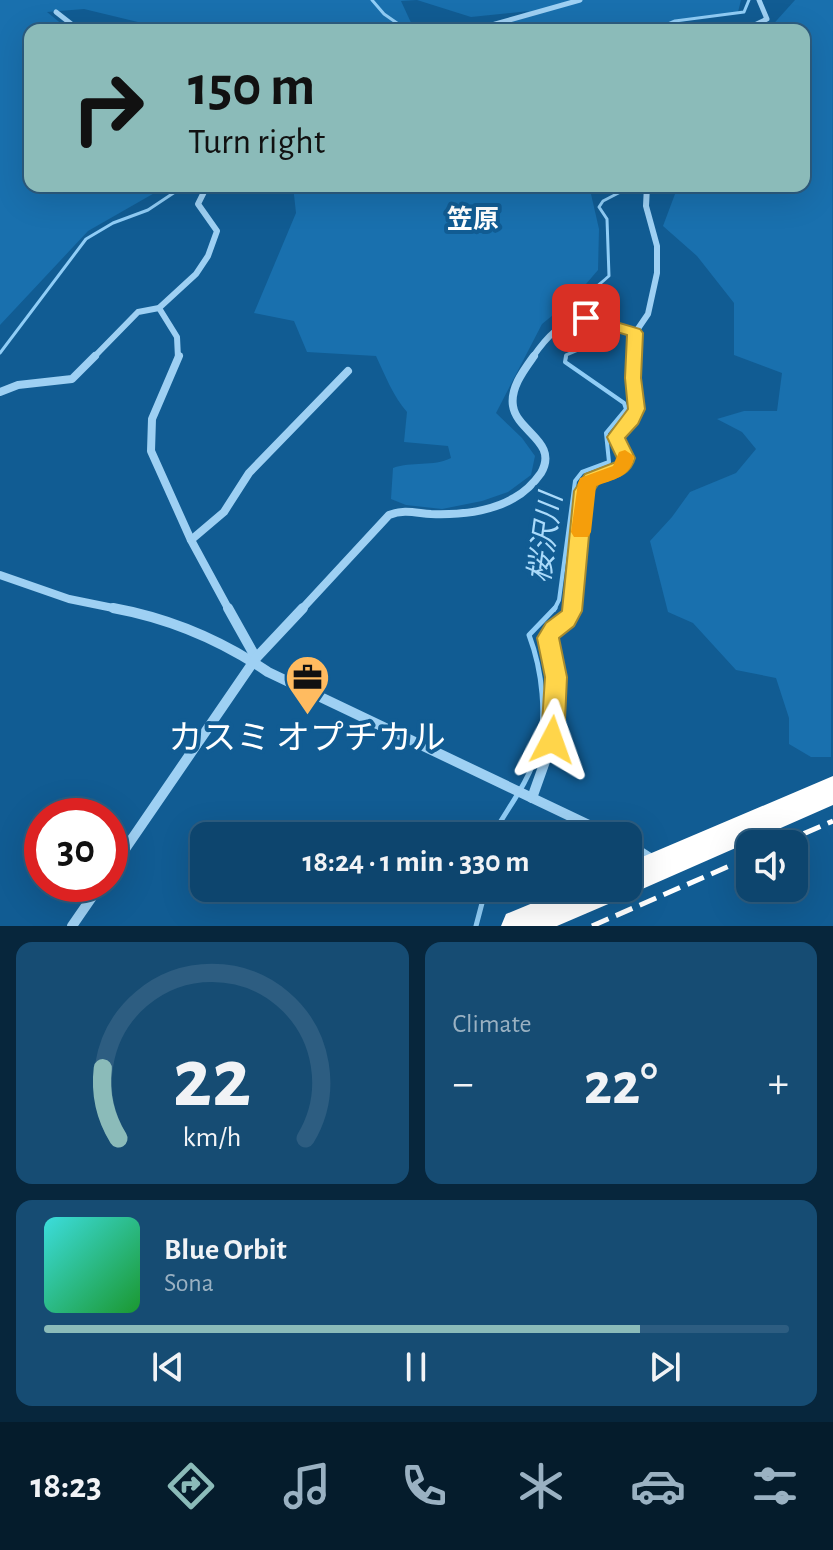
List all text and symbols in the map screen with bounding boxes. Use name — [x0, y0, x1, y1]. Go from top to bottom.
icon: right — [56, 56, 160, 160]
text: 150 m — [188, 59, 315, 115]
text: Turn right — [188, 124, 325, 160]
district label: 笠原 — [447, 205, 499, 233]
pin — [552, 284, 620, 352]
icon: arrive — [564, 296, 608, 340]
water label: 桜沢川 — [523, 488, 568, 585]
office icon: カスミ オプチカル — [283, 653, 331, 716]
position arrow — [510, 698, 594, 782]
place label: カスミ オプチカル — [168, 720, 446, 756]
speed limit sign: 30 — [24, 798, 128, 902]
map controls — [736, 830, 808, 902]
button: sound — [736, 830, 808, 902]
text: 18:24 · 1 min · 330 m — [302, 847, 530, 877]
text: Climate — [453, 1011, 531, 1037]
text: 22 — [173, 1038, 251, 1122]
text: 22° — [584, 1055, 658, 1115]
text: − — [453, 1062, 474, 1106]
text: + — [768, 1062, 789, 1106]
text: km/h — [183, 1123, 242, 1152]
text: Blue Orbit — [164, 1235, 287, 1265]
text: Sona — [164, 1270, 214, 1296]
icon: previous — [146, 1345, 190, 1389]
icon: pause — [394, 1345, 438, 1389]
icon: next — [643, 1345, 687, 1389]
icon: directions — [163, 1458, 219, 1514]
icon: music — [279, 1458, 335, 1514]
icon: phone — [396, 1458, 452, 1514]
icon: climate — [513, 1458, 569, 1514]
icon: car — [630, 1458, 686, 1514]
icon: filters — [747, 1458, 803, 1514]
text: 18:23 — [30, 1468, 102, 1504]

